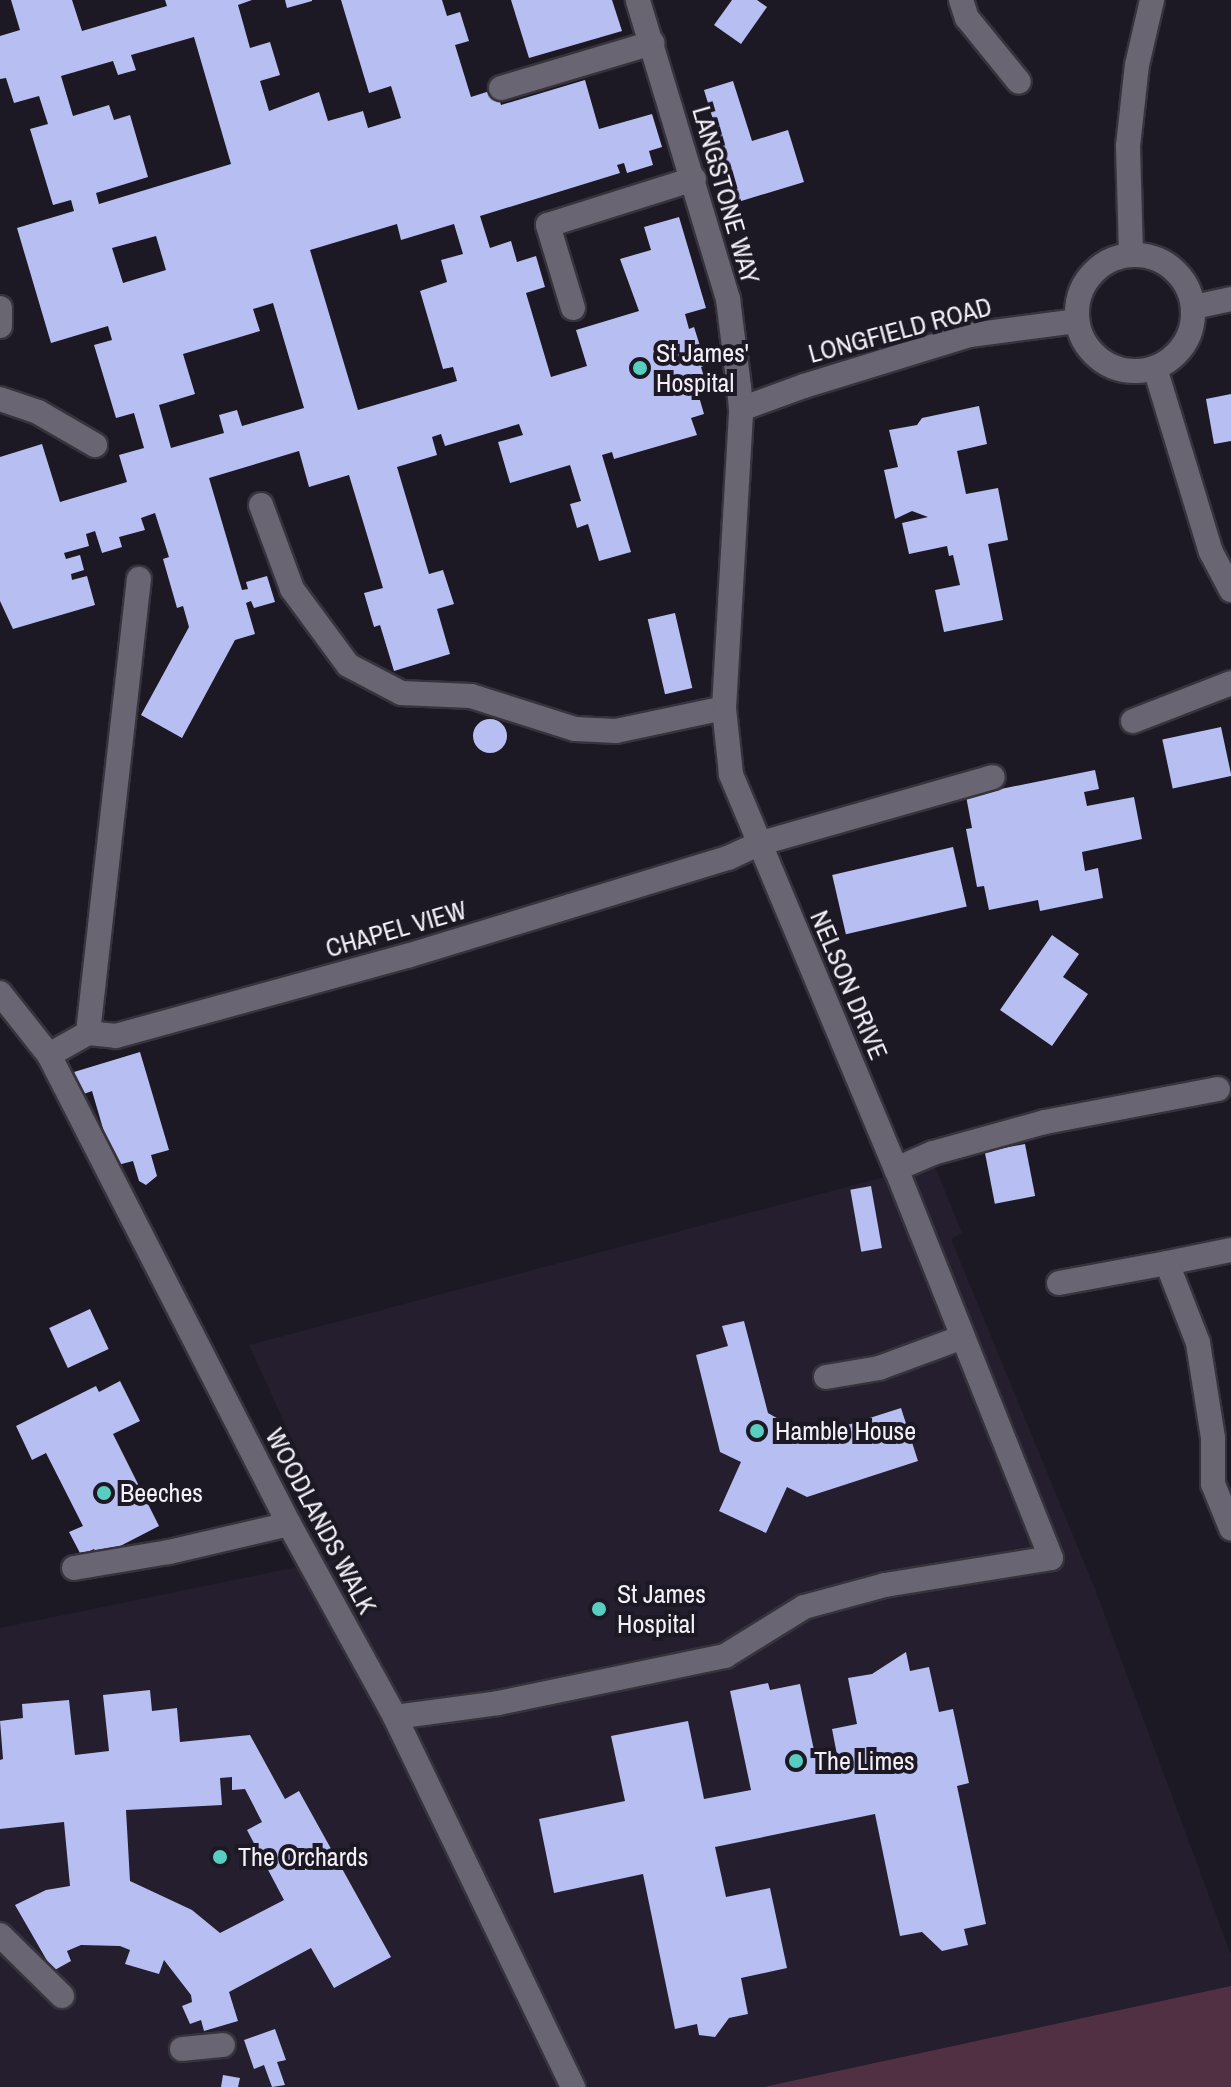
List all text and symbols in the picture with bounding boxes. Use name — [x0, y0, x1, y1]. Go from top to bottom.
street label: LANGSTONE WAY — [686, 103, 766, 287]
street label: LONGFIELD ROAD — [805, 291, 995, 369]
place label: St James' Hospital — [656, 337, 749, 398]
marker: St James' Hospital — [631, 359, 649, 377]
street label: CHAPEL VIEW — [322, 894, 470, 964]
street label: NELSON DRIVE — [804, 906, 894, 1064]
place label: Hamble House — [775, 1415, 916, 1447]
marker: Hamble House — [746, 1420, 768, 1442]
street label: WOODLANDS WALK — [259, 1423, 383, 1619]
place label: Beeches — [120, 1477, 203, 1509]
marker: Beeches — [95, 1484, 113, 1502]
place label: St James Hospital — [617, 1578, 706, 1640]
marker: St James Hospital — [588, 1598, 610, 1620]
place label: The Limes — [814, 1745, 915, 1777]
marker: The Limes — [785, 1750, 807, 1772]
place label: The Orchards — [238, 1841, 368, 1873]
marker: The Orchards — [209, 1846, 231, 1868]

